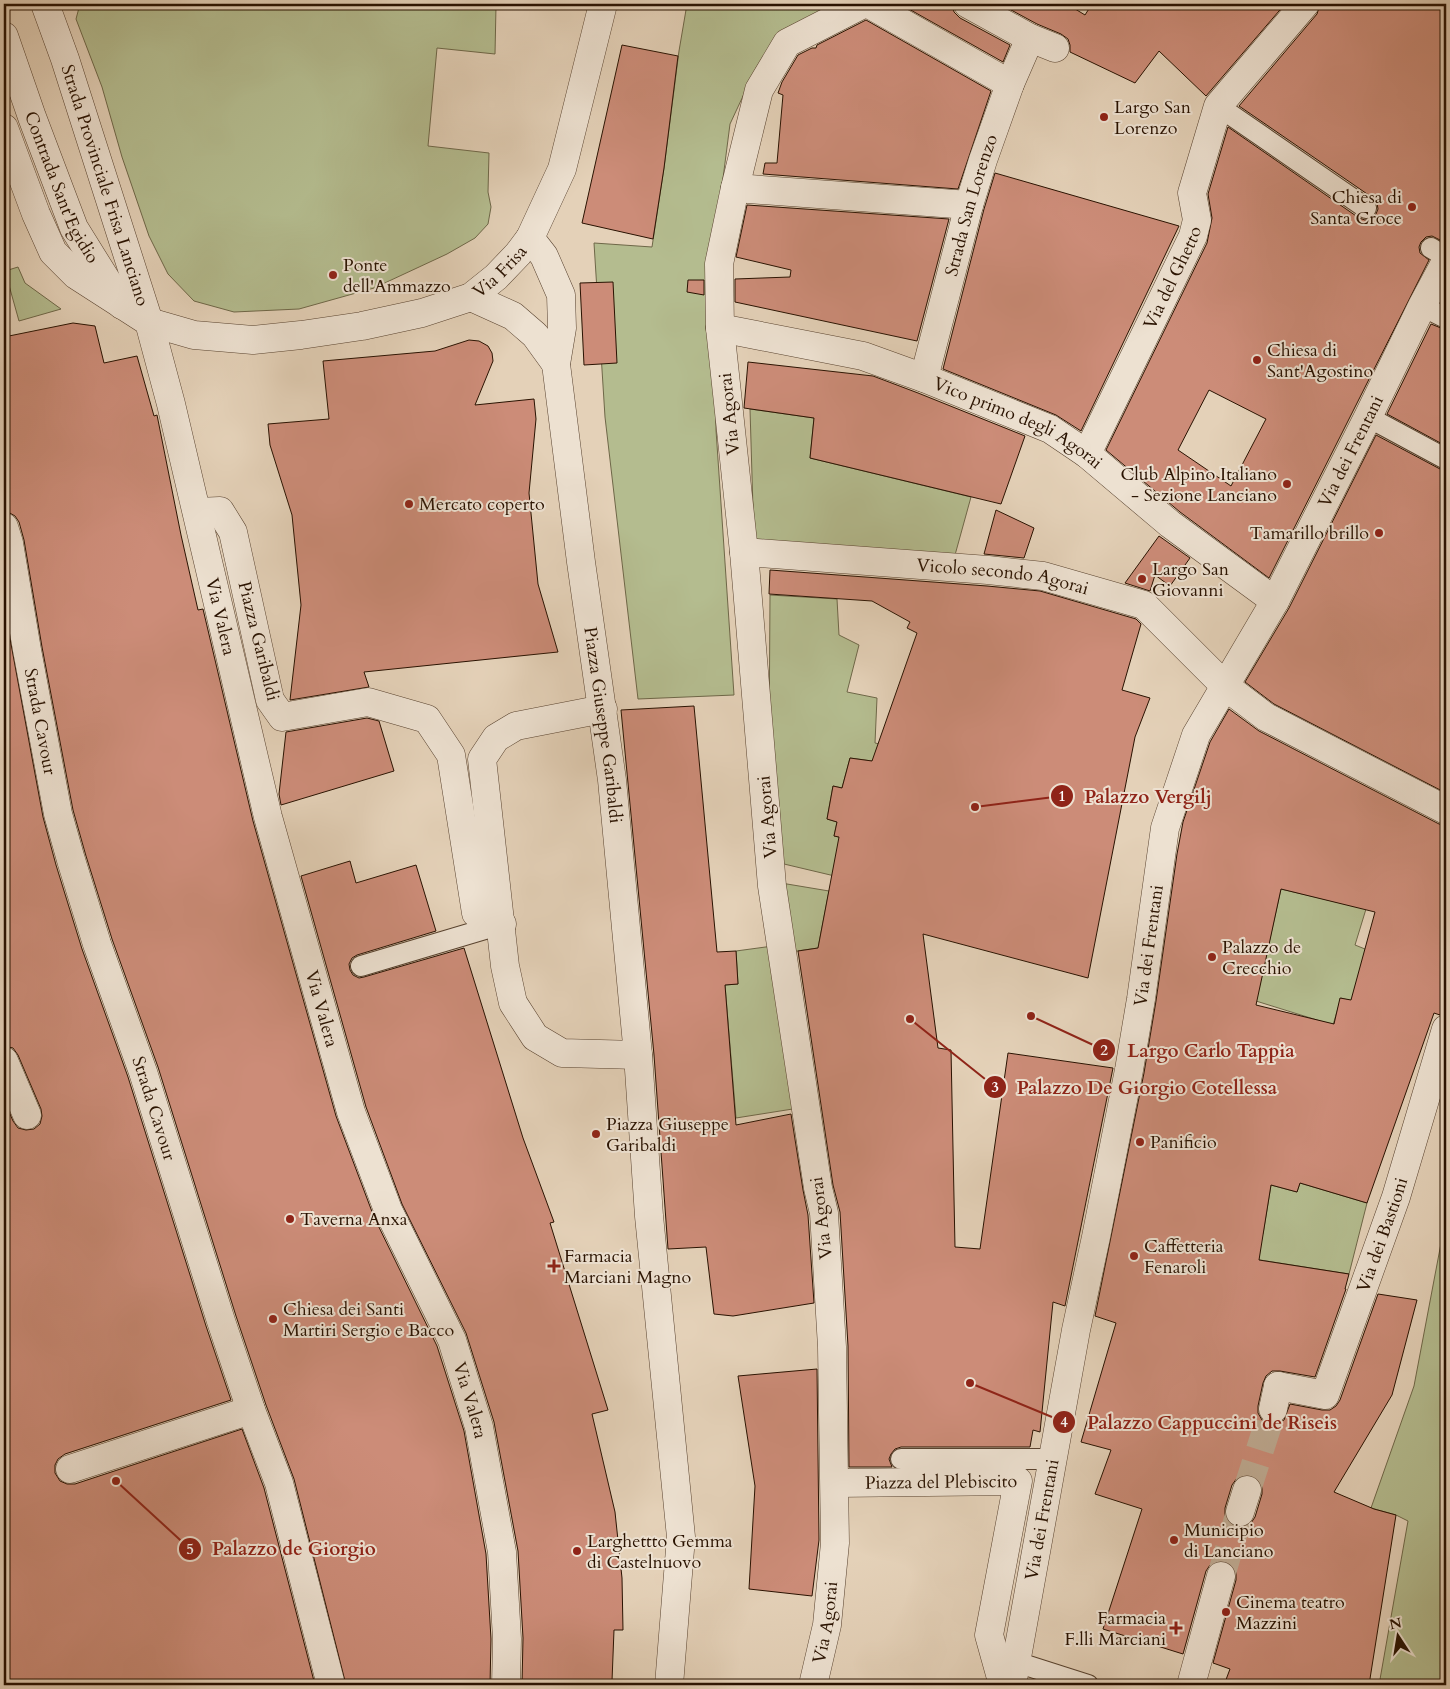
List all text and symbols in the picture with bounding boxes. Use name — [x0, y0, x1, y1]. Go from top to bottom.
street label: Strada Provinciale Frisa Lanciano — [55, 62, 155, 309]
place label: Largo San Lorenzo — [1114, 95, 1192, 141]
street label: Contrada Sant'Egidio — [18, 108, 105, 269]
marker: Largo San Lorenzo — [1098, 111, 1110, 123]
street label: Strada San Lorenzo — [939, 131, 1004, 279]
place label: Chiesa di Santa Croce — [1310, 185, 1402, 231]
marker: Chiesa di Santa Croce — [1406, 201, 1418, 213]
street label: Via del Ghetto — [1138, 224, 1208, 334]
street label: Via Frisa — [468, 240, 533, 304]
place label: Ponte dell'Ammazzo — [343, 253, 451, 299]
marker: Ponte dell'Ammazzo — [327, 269, 339, 281]
place label: Chiesa di Sant'Agostino — [1267, 338, 1373, 384]
marker: Chiesa di Sant'Agostino — [1251, 354, 1263, 366]
street label: Via Agorai — [713, 371, 746, 456]
street label: Vico primo degli Agorai — [929, 371, 1108, 475]
street label: Via dei Frentani — [1312, 391, 1390, 512]
place label: Club Alpino Italiano - Sezione Lanciano — [1120, 462, 1277, 508]
marker: Club Alpino Italiano - Sezione Lanciano — [1281, 478, 1293, 490]
place label: Mercato coperto — [419, 492, 545, 517]
marker: Mercato coperto — [403, 498, 415, 510]
place label: Tamarillo brillo — [1249, 521, 1369, 546]
marker: Tamarillo brillo — [1373, 527, 1385, 539]
street label: Vicolo secondo Agorai — [916, 553, 1092, 601]
place label: Largo San Giovanni — [1152, 557, 1230, 603]
marker: Largo San Giovanni — [1136, 573, 1148, 585]
street label: Via Valera — [199, 575, 242, 658]
street label: Piazza Garibaldi — [232, 579, 285, 704]
street label: Piazza Giuseppe Garibaldi — [577, 625, 628, 825]
street label: Strada Cavour — [18, 666, 62, 777]
street label: Via Agorai — [751, 775, 784, 859]
callout: Palazzo Vergilj — [1049, 779, 1222, 813]
text: Palazzo Vergilj — [1084, 784, 1212, 810]
text: 1 — [1058, 786, 1066, 806]
street label: Via dei Frentani — [1128, 883, 1170, 1008]
place label: Palazzo de Crecchio — [1222, 935, 1301, 981]
marker: Palazzo de Crecchio — [1206, 951, 1218, 963]
street label: Via Valera — [299, 967, 344, 1050]
callout: Largo Carlo Tappia — [1092, 1033, 1304, 1067]
text: Largo Carlo Tappia — [1127, 1038, 1295, 1064]
text: 2 — [1100, 1040, 1108, 1060]
street label: Strada Cavour — [125, 1053, 182, 1164]
callout: Palazzo De Giorgio Cotellessa — [982, 1070, 1288, 1104]
text: Palazzo De Giorgio Cotellessa — [1017, 1075, 1278, 1101]
text: 3 — [991, 1077, 999, 1097]
place label: Piazza Giuseppe Garibaldi — [606, 1112, 729, 1158]
marker: Piazza Giuseppe Garibaldi — [590, 1128, 602, 1140]
place label: Panificio — [1150, 1130, 1217, 1155]
marker: Panificio — [1134, 1136, 1146, 1148]
street label: Via dei Bastioni — [1351, 1174, 1414, 1296]
street label: Via Agorai — [804, 1175, 839, 1261]
place label: Taverna Anxa — [300, 1207, 408, 1232]
marker: Taverna Anxa — [284, 1213, 296, 1225]
place label: Caffetteria Fenaroli — [1144, 1234, 1224, 1280]
place label: Farmacia Marciani Magno — [564, 1244, 692, 1290]
marker: Caffetteria Fenaroli — [1128, 1250, 1140, 1262]
marker: Farmacia Marciani Magno — [548, 1260, 560, 1272]
place label: Chiesa dei Santi Martiri Sergio e Bacco — [283, 1297, 454, 1343]
marker: Chiesa dei Santi Martiri Sergio e Bacco — [267, 1313, 279, 1325]
street label: Via Valera — [447, 1359, 493, 1441]
callout: Palazzo Cappuccini de Riseis — [1052, 1405, 1347, 1439]
text: Palazzo Cappuccini de Riseis — [1087, 1410, 1337, 1436]
text: 4 — [1060, 1412, 1068, 1432]
street label: Via dei Frentani — [1019, 1457, 1065, 1582]
street label: Piazza del Plebiscito — [865, 1469, 1018, 1496]
place label: Municipio di Lanciano — [1184, 1518, 1274, 1564]
place label: Larghettto Gemma di Castelnuovo — [587, 1529, 733, 1575]
callout: Palazzo de Giorgio — [177, 1532, 386, 1566]
marker: Municipio di Lanciano — [1168, 1534, 1180, 1546]
text: Palazzo de Giorgio — [212, 1536, 376, 1562]
text: 5 — [186, 1539, 194, 1559]
marker: Larghettto Gemma di Castelnuovo — [571, 1545, 583, 1557]
street label: Via Agorai — [806, 1580, 844, 1666]
place label: Cinema teatro Mazzini — [1236, 1590, 1345, 1636]
place label: Farmacia F.lli Marciani — [1064, 1606, 1166, 1652]
marker: Cinema teatro Mazzini — [1220, 1606, 1232, 1618]
north arrow — [1372, 1612, 1422, 1662]
text: N — [1387, 1613, 1403, 1634]
marker: Farmacia F.lli Marciani — [1170, 1622, 1182, 1634]

